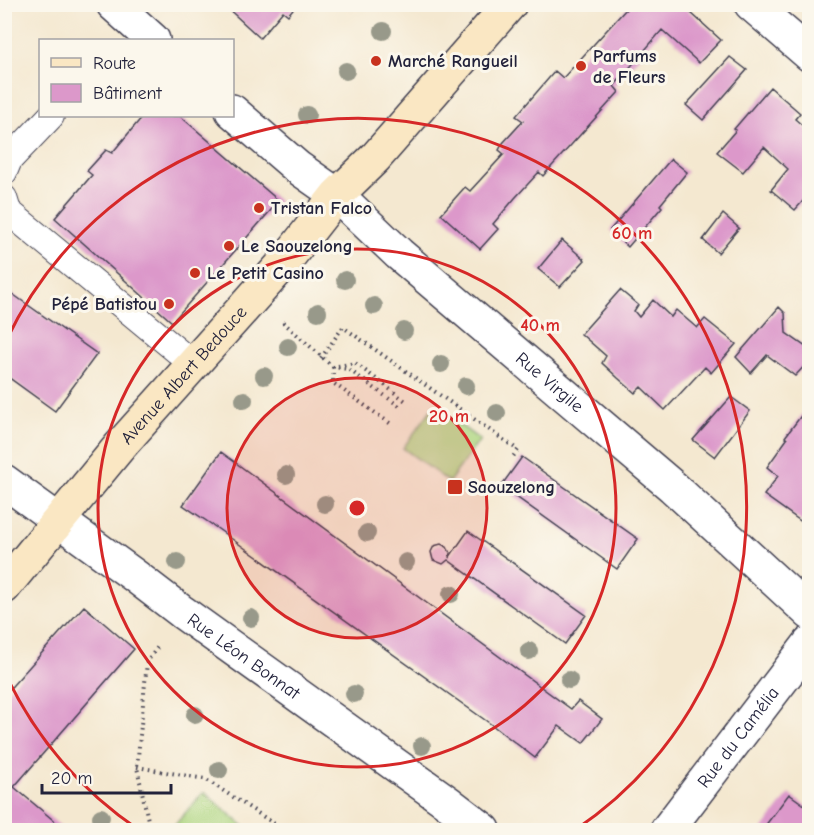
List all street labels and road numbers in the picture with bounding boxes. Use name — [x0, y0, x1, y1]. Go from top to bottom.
street label: Avenue Albert Bedouce — [116, 301, 251, 448]
street label: Rue Virgile — [512, 348, 588, 417]
street label: Rue Léon Bonnat — [183, 609, 305, 704]
street label: Rue du Camélia — [693, 682, 783, 792]

